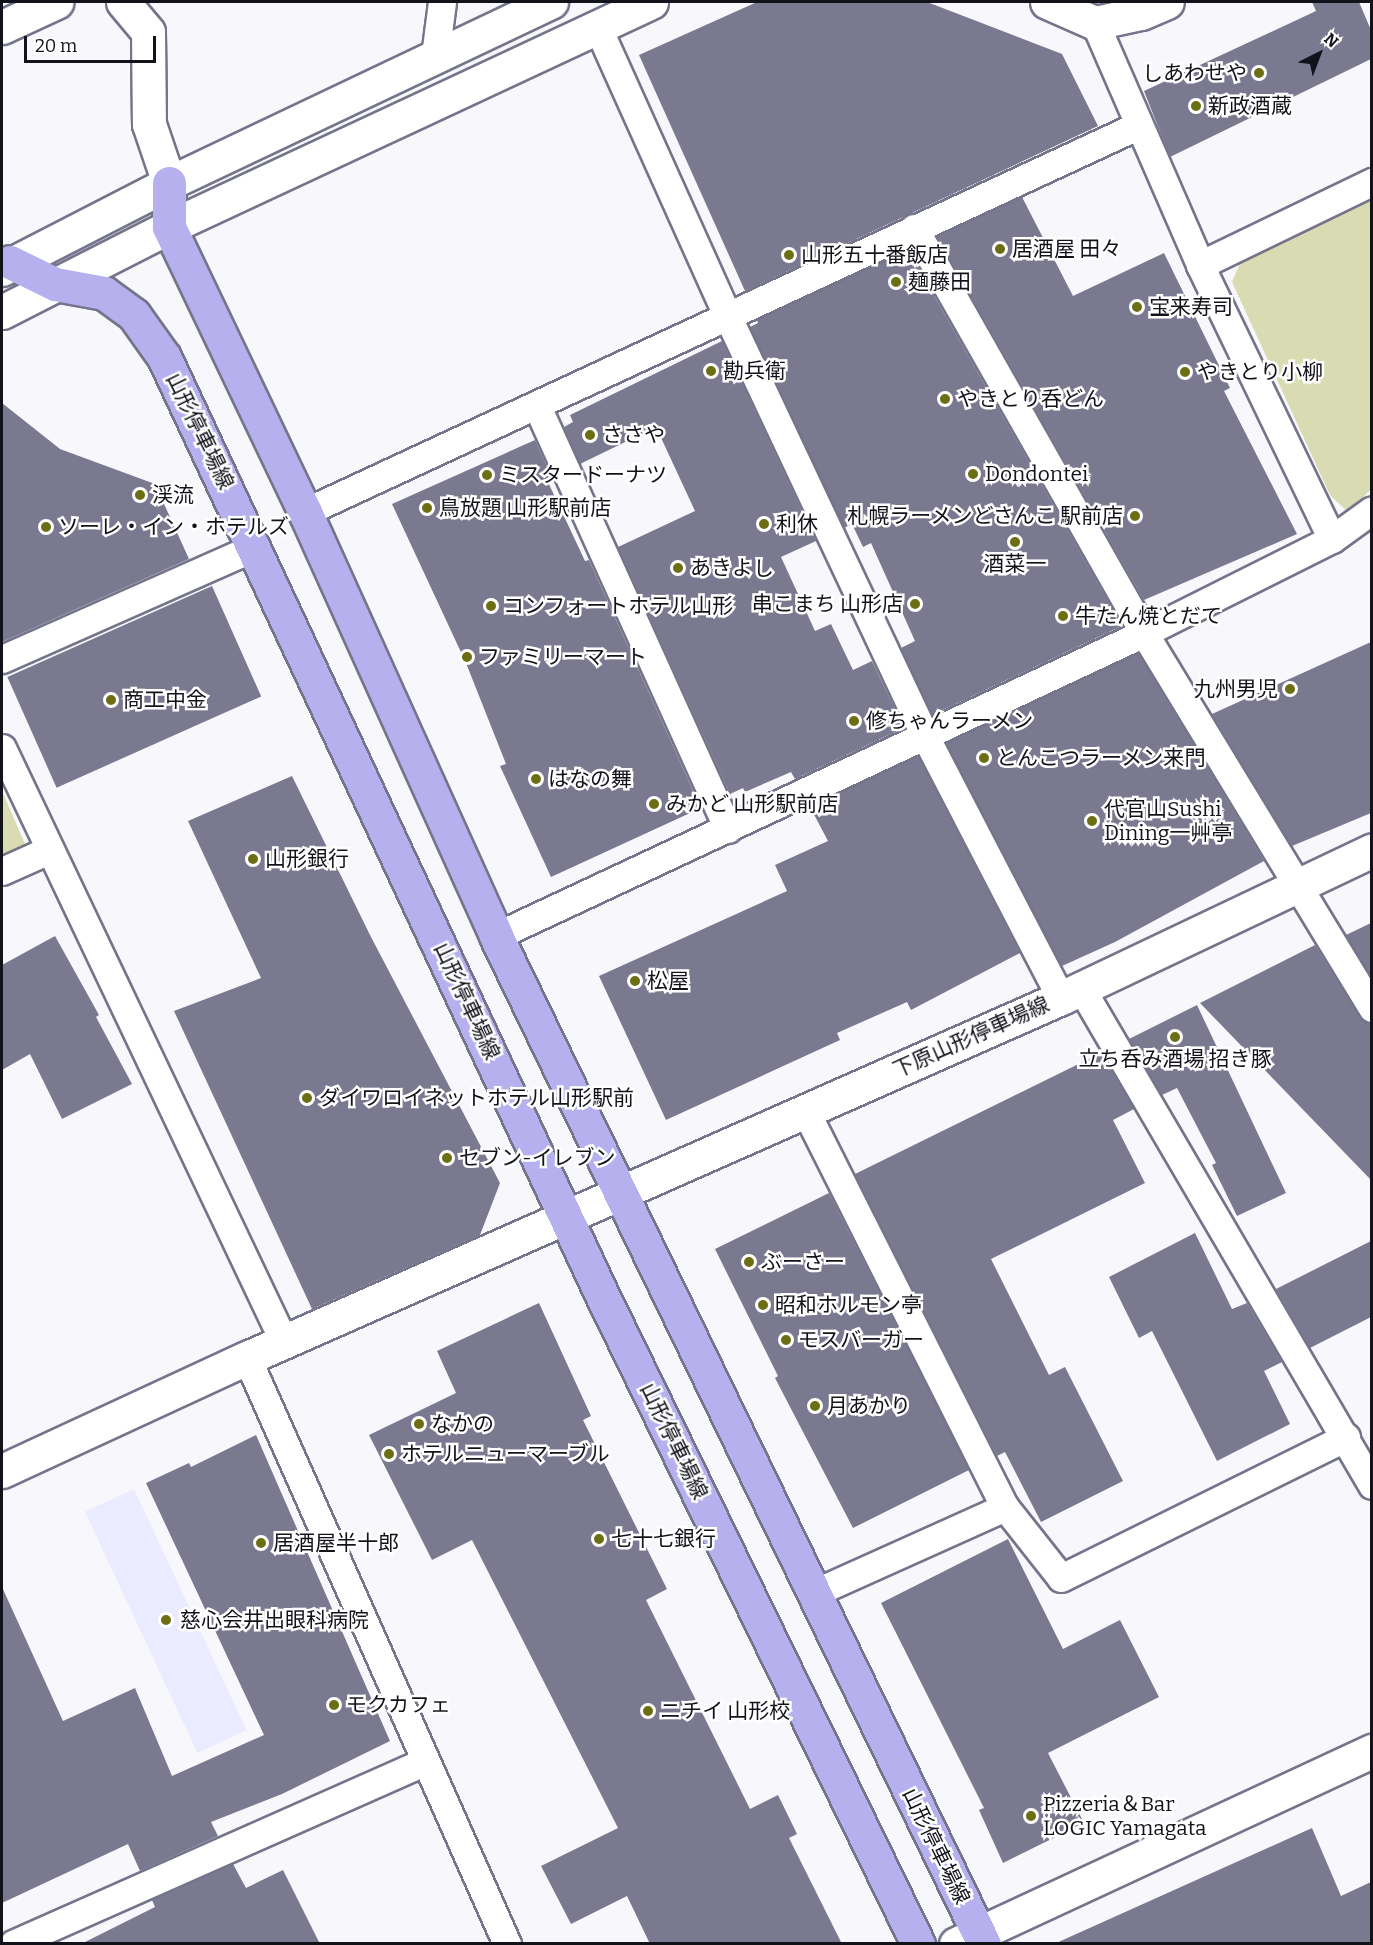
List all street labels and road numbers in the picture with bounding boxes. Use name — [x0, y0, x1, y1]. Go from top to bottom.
street label: 山形停車場線 — [161, 369, 239, 493]
street label: 山形停車場線 — [429, 939, 505, 1063]
street label: 下原山形停車場線 — [889, 991, 1053, 1083]
street label: 山形停車場線 — [635, 1379, 713, 1503]
street label: 山形停車場線 — [897, 1784, 975, 1908]

